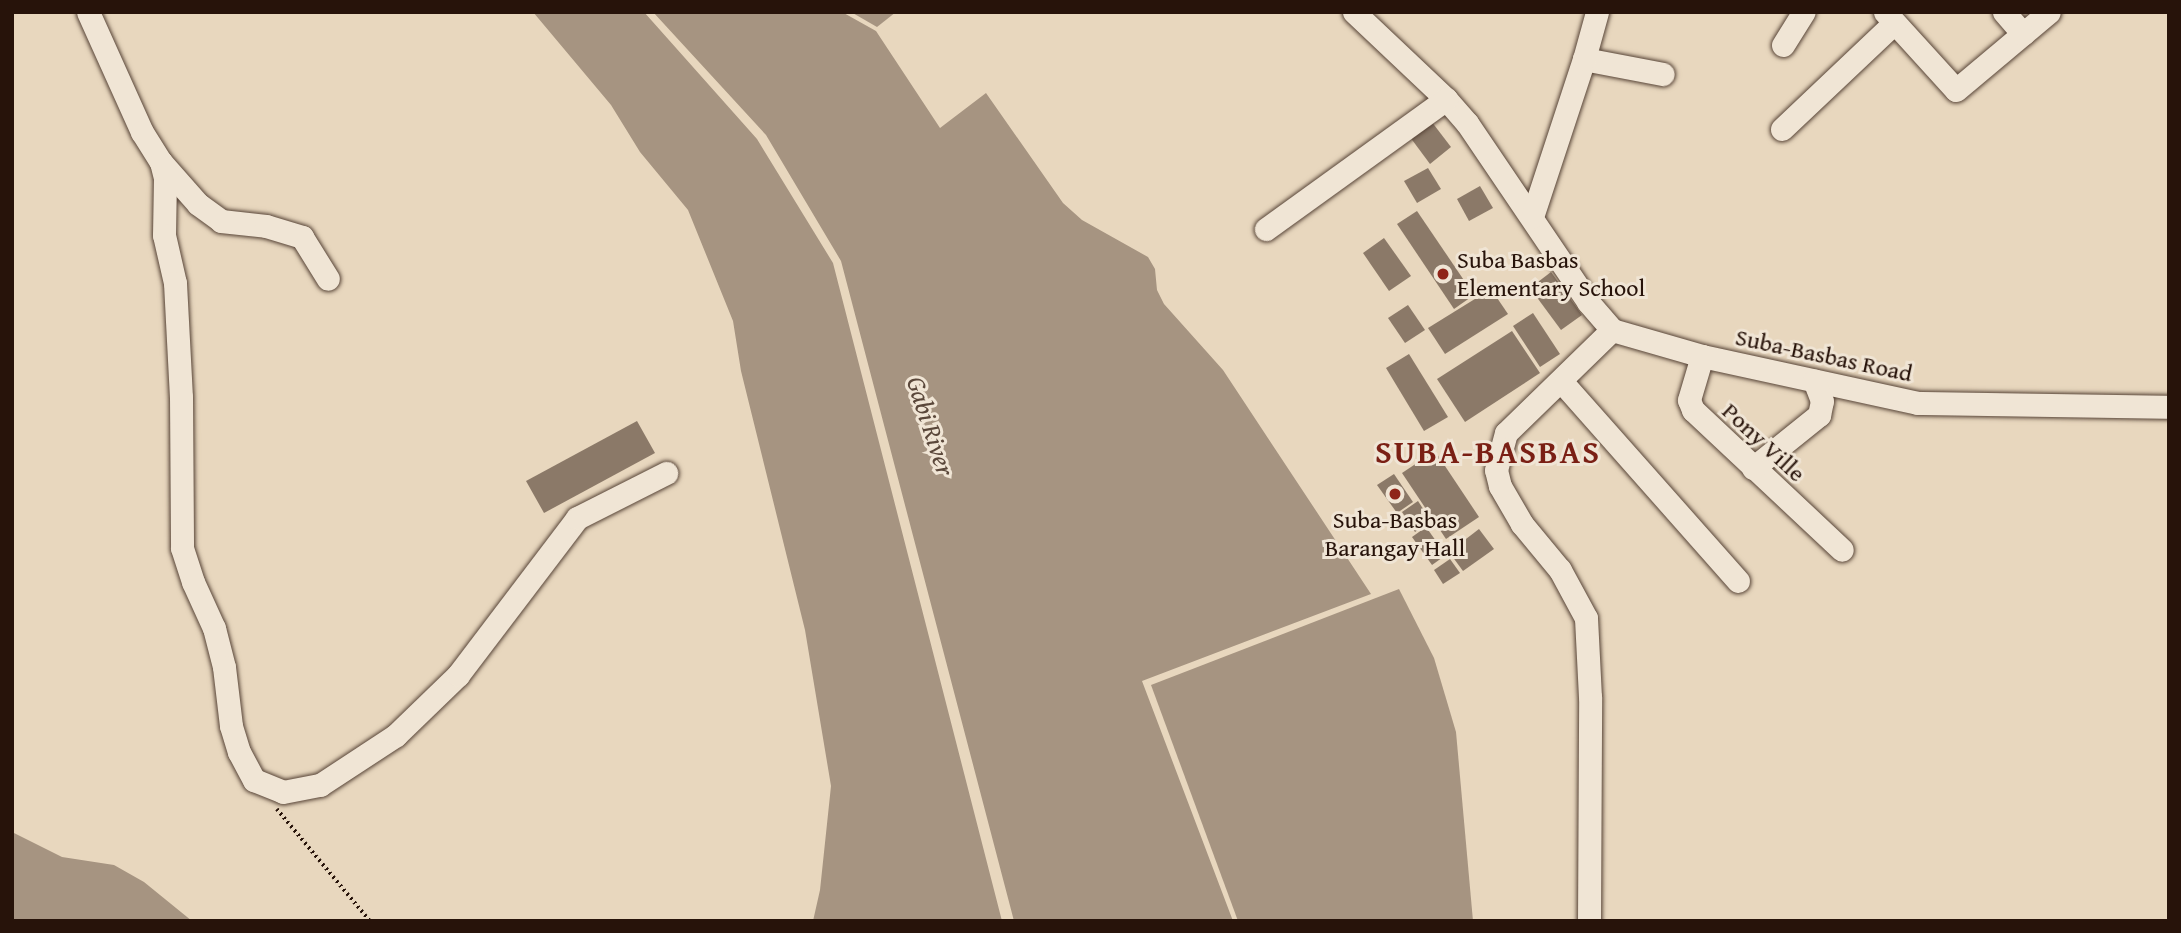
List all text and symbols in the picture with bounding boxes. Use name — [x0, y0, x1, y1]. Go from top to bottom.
place label: Suba Basbas Elementary School — [1457, 246, 1645, 302]
marker: Suba Basbas Elementary School — [1435, 266, 1451, 282]
street label: Suba-Basbas Road — [1733, 322, 1915, 388]
water label: Gabi River — [900, 372, 962, 480]
street label: Pony Ville — [1716, 396, 1812, 488]
district label: SUBA-BASBAS — [1376, 433, 1600, 471]
marker: Suba-Basbas Barangay Hall — [1387, 486, 1403, 502]
place label: Suba-Basbas Barangay Hall — [1325, 506, 1465, 562]

